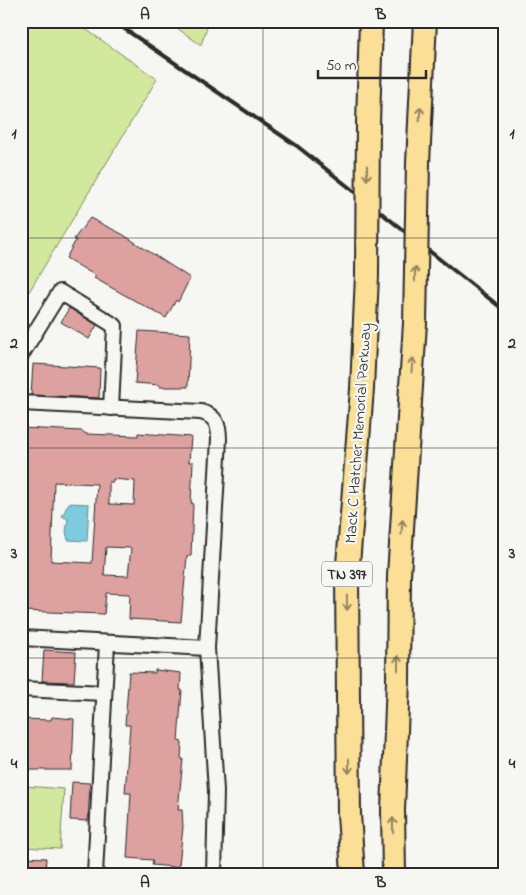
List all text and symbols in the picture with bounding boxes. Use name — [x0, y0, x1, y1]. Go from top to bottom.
text: A — [140, 3, 150, 27]
text: B — [375, 3, 387, 27]
scale bar — [318, 48, 426, 80]
text: 50 m — [326, 55, 357, 77]
one-way arrow — [415, 106, 425, 122]
text: 1 — [11, 122, 17, 146]
text: 1 — [509, 122, 515, 146]
one-way arrow — [362, 164, 372, 181]
one-way arrow — [411, 266, 420, 282]
street label: Mack C Hatcher Memorial Parkway — [339, 322, 379, 544]
text: 2 — [9, 332, 18, 356]
text: 2 — [507, 332, 516, 356]
one-way arrow — [407, 357, 416, 373]
one-way arrow — [397, 519, 407, 535]
text: 3 — [10, 542, 18, 566]
text: 3 — [508, 542, 516, 566]
road number: TN 397 — [322, 562, 372, 586]
one-way arrow — [343, 595, 352, 611]
one-way arrow — [393, 655, 403, 671]
text: 4 — [10, 752, 18, 776]
text: 4 — [508, 752, 516, 776]
one-way arrow — [344, 758, 354, 774]
one-way arrow — [388, 817, 398, 834]
text: A — [140, 871, 150, 895]
text: B — [375, 871, 387, 895]

